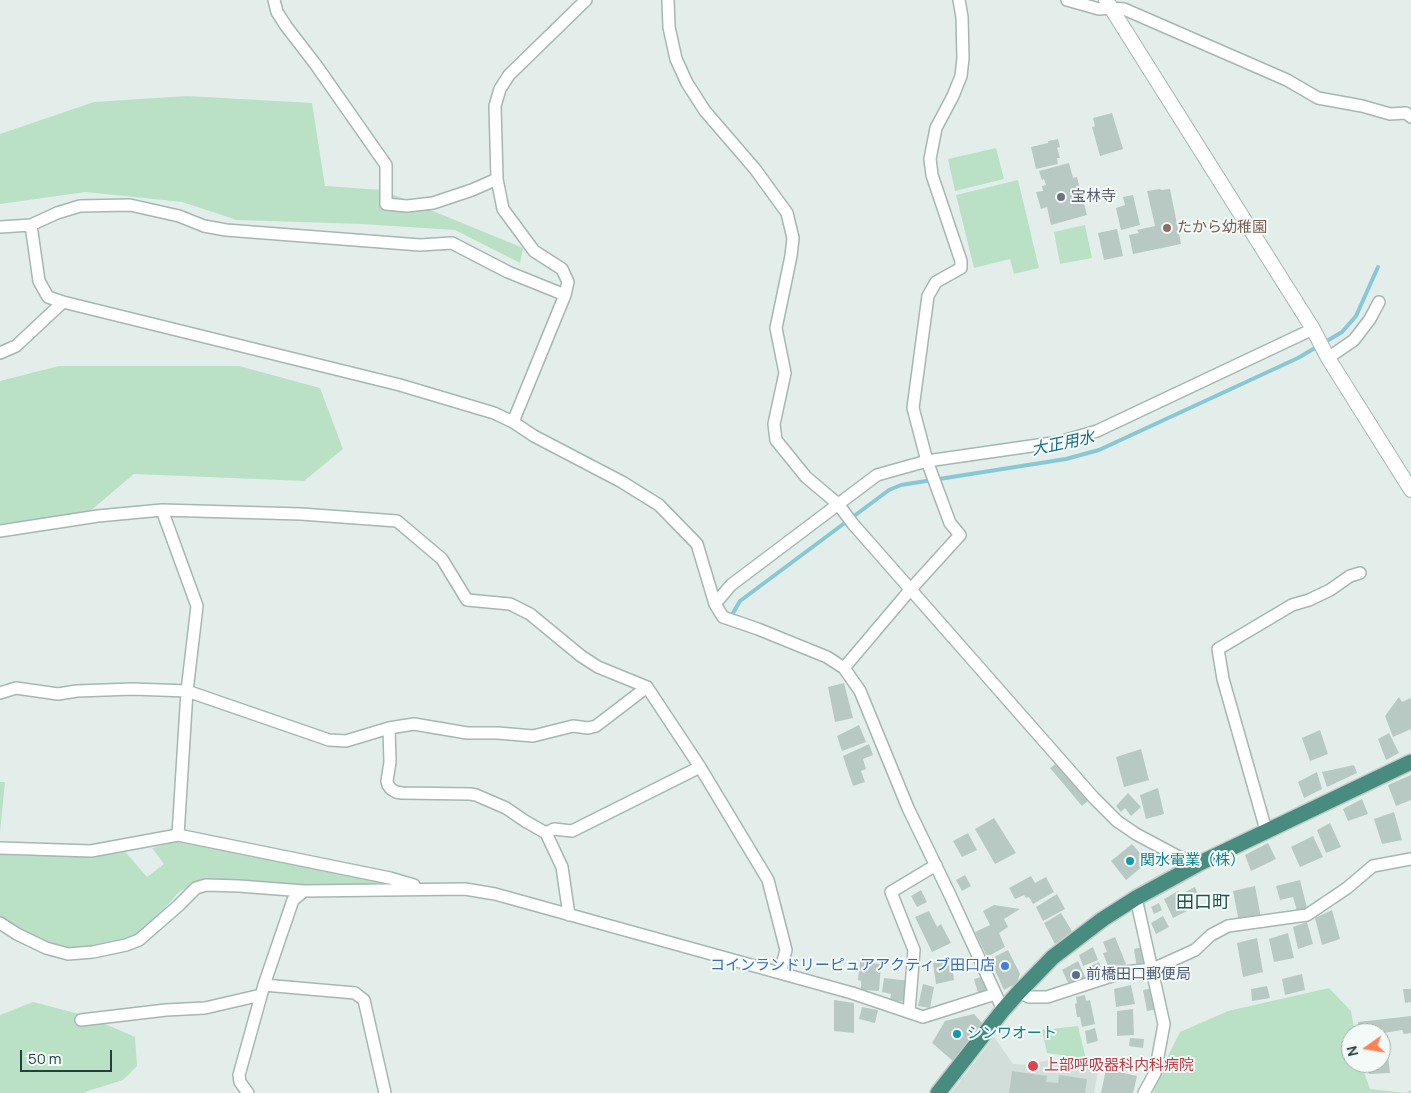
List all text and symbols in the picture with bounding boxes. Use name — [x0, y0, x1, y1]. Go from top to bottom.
place label: 宝林寺 — [1071, 188, 1116, 206]
marker: 宝林寺 — [1055, 191, 1067, 203]
place label: たから幼稚園 — [1177, 219, 1267, 237]
marker: たから幼稚園 — [1161, 222, 1173, 234]
water label: 大正用水 — [1030, 428, 1096, 460]
place label: 関水電業（株） — [1140, 852, 1245, 870]
marker: 関水電業（株） — [1124, 855, 1136, 867]
district label: 田口町 — [1176, 892, 1230, 914]
place label: コインランドリーピュアアクティブ田口店 — [710, 957, 995, 975]
marker: コインランドリーピュアアクティブ田口店 — [999, 960, 1011, 972]
place label: 前橋田口郵便局 — [1086, 966, 1191, 984]
marker: 前橋田口郵便局 — [1070, 969, 1082, 981]
north arrow — [1341, 1023, 1391, 1073]
place label: シンワオート — [967, 1025, 1057, 1043]
marker: シンワオート — [951, 1028, 963, 1040]
scale bar — [22, 1040, 115, 1072]
text: N — [1341, 1044, 1362, 1058]
text: 50 m — [28, 1048, 62, 1069]
place label: 上部呼吸器科内科病院 — [1044, 1057, 1194, 1075]
marker: 上部呼吸器科内科病院 — [1026, 1059, 1040, 1073]

